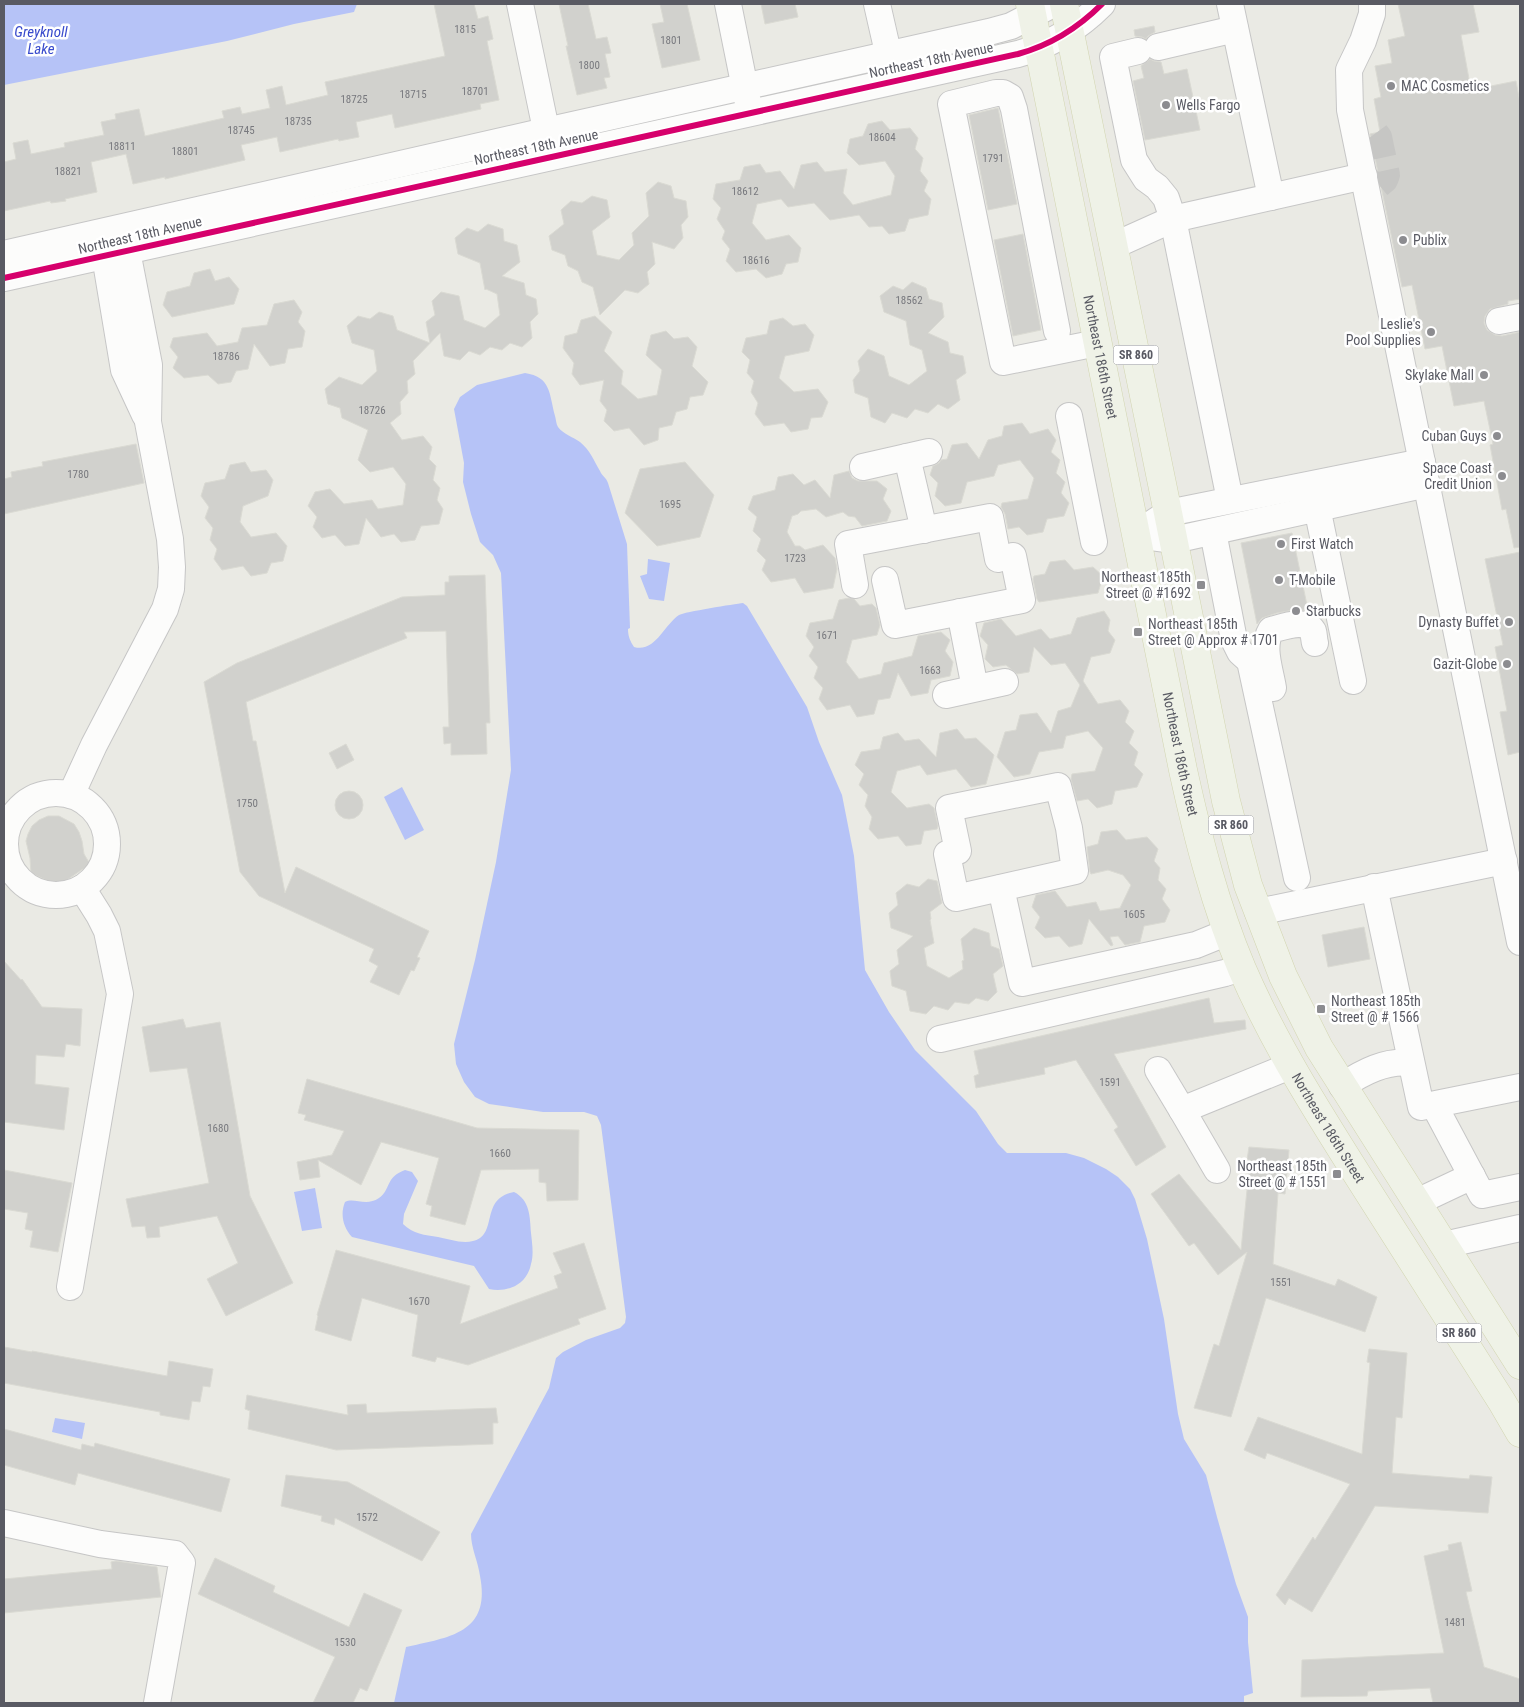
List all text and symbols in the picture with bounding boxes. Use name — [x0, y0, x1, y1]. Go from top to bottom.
water label: Greyknoll Lake — [14, 23, 68, 58]
house number: 1815 — [454, 23, 476, 36]
house number: 1801 — [660, 34, 682, 47]
street label: Northeast 18th Avenue — [867, 39, 995, 81]
house number: 1800 — [578, 59, 600, 72]
place label: MAC Cosmetics — [1401, 78, 1490, 94]
marker: MAC Cosmetics — [1385, 80, 1397, 92]
house number: 18701 — [461, 85, 489, 98]
house number: 18715 — [399, 88, 427, 101]
house number: 18725 — [340, 93, 368, 106]
place label: Wells Fargo — [1176, 97, 1240, 113]
marker: Wells Fargo — [1160, 99, 1172, 111]
house number: 18735 — [284, 115, 312, 128]
house number: 18745 — [227, 124, 255, 137]
street label: Northeast 18th Avenue — [472, 126, 600, 168]
house number: 18604 — [868, 131, 896, 144]
house number: 18811 — [108, 140, 136, 153]
house number: 18801 — [171, 145, 199, 158]
house number: 1791 — [982, 152, 1004, 165]
house number: 18821 — [54, 165, 82, 178]
house number: 18612 — [731, 185, 759, 198]
street label: Northeast 18th Avenue — [77, 213, 204, 257]
place label: Publix — [1413, 232, 1447, 248]
marker: Publix — [1397, 234, 1409, 246]
house number: 18616 — [742, 254, 770, 267]
house number: 18562 — [895, 294, 923, 307]
street label: Northeast 186th Street — [1080, 294, 1121, 420]
place label: Leslie's Pool Supplies — [1346, 316, 1421, 348]
marker: Leslie's Pool Supplies — [1425, 326, 1437, 338]
road number: SR 860 — [1114, 346, 1158, 364]
house number: 18786 — [212, 350, 240, 363]
place label: Skylake Mall — [1405, 367, 1474, 383]
marker: Skylake Mall — [1478, 369, 1490, 381]
house number: 18726 — [358, 404, 386, 417]
place label: Cuban Guys — [1421, 428, 1487, 444]
marker: Cuban Guys — [1491, 430, 1503, 442]
place label: Space Coast Credit Union — [1423, 460, 1492, 492]
house number: 1780 — [67, 468, 89, 481]
marker: Space Coast Credit Union — [1496, 470, 1508, 482]
house number: 1695 — [659, 498, 681, 511]
place label: First Watch — [1291, 536, 1353, 552]
marker: First Watch — [1275, 538, 1287, 550]
house number: 1723 — [784, 552, 806, 565]
place label: Northeast 185th Street @ #1692 — [1101, 569, 1191, 601]
place label: T-Mobile — [1289, 572, 1336, 588]
marker: T-Mobile — [1273, 574, 1285, 586]
marker: Northeast 185th Street @ #1692 — [1195, 579, 1207, 591]
place label: Starbucks — [1306, 603, 1361, 619]
marker: Starbucks — [1290, 605, 1302, 617]
place label: Dynasty Buffet — [1418, 614, 1499, 630]
place label: Northeast 185th Street @ Approx # 1701 — [1148, 616, 1279, 648]
marker: Dynasty Buffet — [1503, 616, 1515, 628]
marker: Northeast 185th Street @ Approx # 1701 — [1132, 626, 1144, 638]
house number: 1671 — [816, 629, 838, 642]
place label: Gazit-Globe — [1433, 656, 1497, 672]
marker: Gazit-Globe — [1501, 658, 1513, 670]
house number: 1663 — [919, 664, 941, 677]
street label: Northeast 186th Street — [1160, 691, 1201, 818]
house number: 1750 — [236, 797, 258, 810]
road number: SR 860 — [1208, 816, 1254, 834]
house number: 1605 — [1123, 908, 1145, 921]
place label: Northeast 185th Street @ # 1566 — [1331, 993, 1421, 1025]
marker: Northeast 185th Street @ # 1566 — [1315, 1003, 1327, 1015]
street label: Northeast 186th Street — [1289, 1070, 1368, 1186]
house number: 1591 — [1099, 1076, 1121, 1089]
house number: 1680 — [207, 1122, 229, 1135]
house number: 1660 — [489, 1147, 511, 1160]
place label: Northeast 185th Street @ # 1551 — [1237, 1158, 1327, 1190]
marker: Northeast 185th Street @ # 1551 — [1331, 1168, 1343, 1180]
house number: 1551 — [1270, 1276, 1292, 1289]
house number: 1670 — [408, 1295, 430, 1308]
road number: SR 860 — [1436, 1324, 1482, 1342]
house number: 1572 — [356, 1511, 378, 1524]
house number: 1481 — [1444, 1616, 1466, 1629]
house number: 1530 — [334, 1636, 356, 1649]

